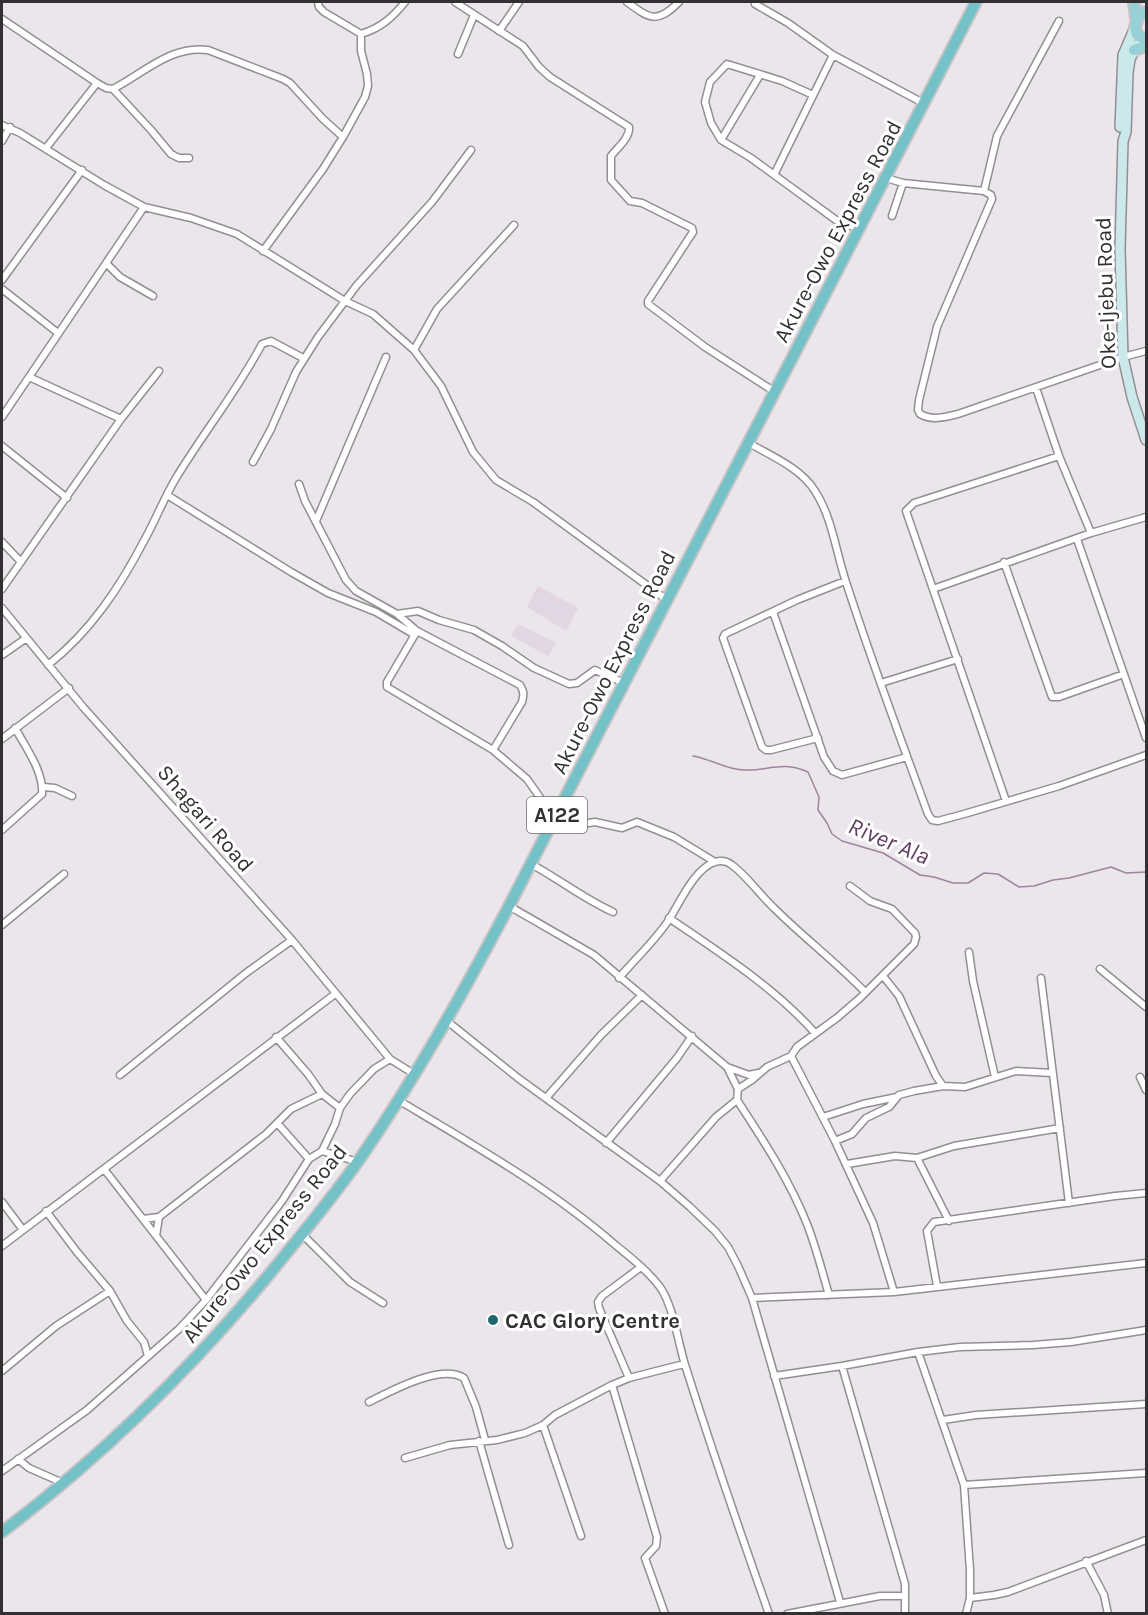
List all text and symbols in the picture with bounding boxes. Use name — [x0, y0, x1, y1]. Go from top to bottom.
street label: Akure-Owo Express Road — [768, 116, 907, 347]
street label: Oke-Ijebu Road — [1090, 216, 1122, 369]
street label: Akure-Owo Express Road — [546, 546, 682, 779]
street label: Shagari Road — [152, 760, 259, 878]
road number: A122 — [527, 797, 587, 833]
water label: River Ala — [844, 811, 934, 871]
street label: Akure-Owo Express Road — [177, 1139, 353, 1348]
place label: CAC Glory Centre — [505, 1308, 680, 1334]
marker: CAC Glory Centre — [486, 1313, 500, 1327]

